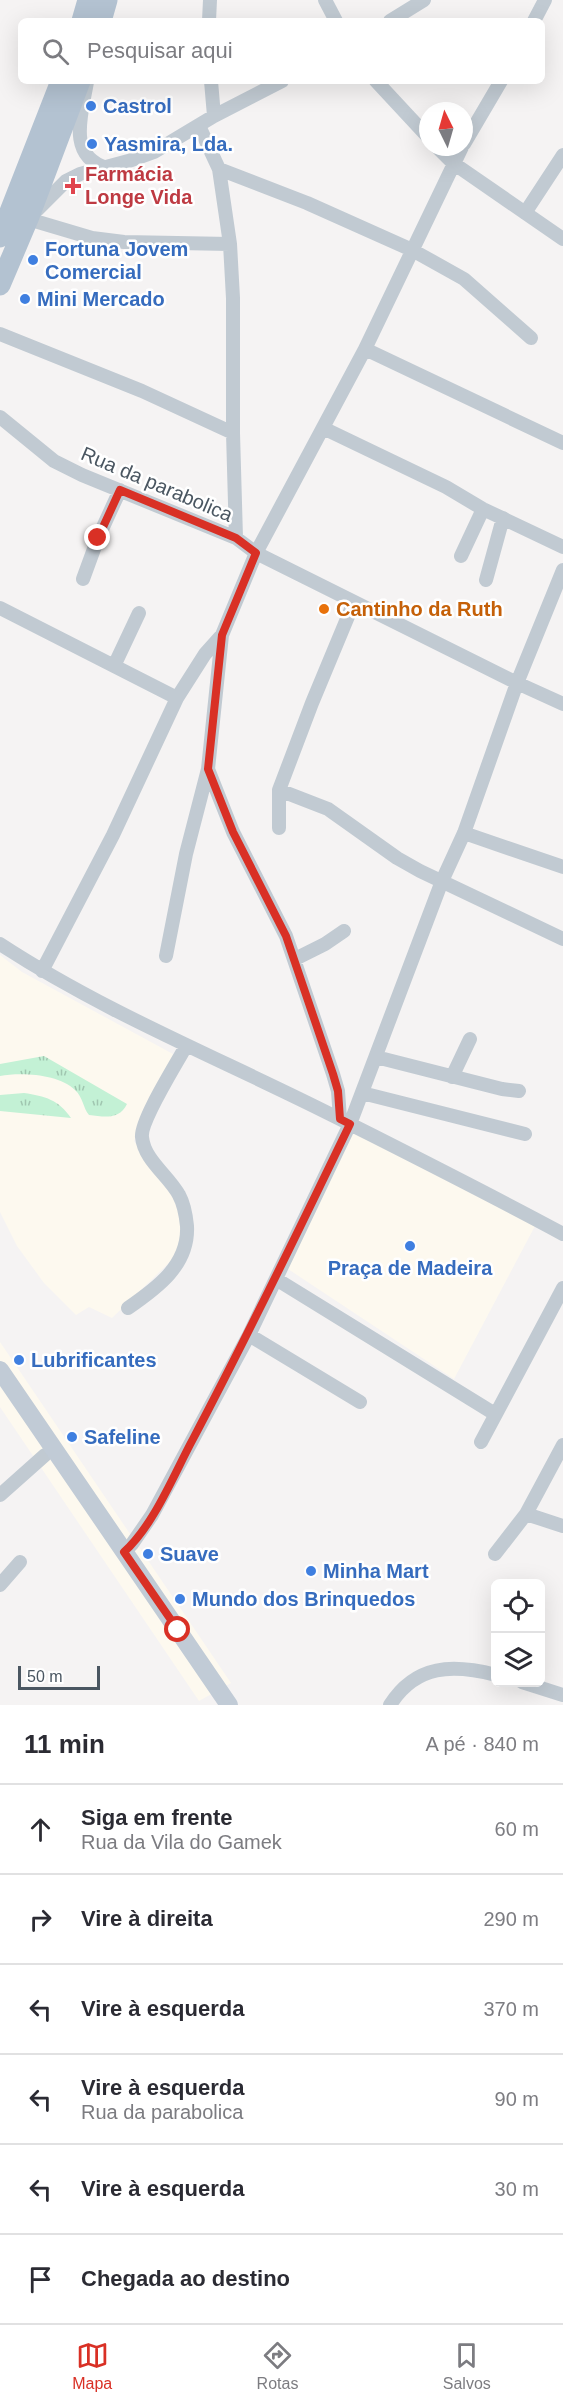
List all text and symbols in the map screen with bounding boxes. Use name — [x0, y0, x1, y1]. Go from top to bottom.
search box — [18, 18, 545, 84]
icon: search — [39, 35, 72, 68]
text: Pesquisar aqui — [87, 38, 233, 63]
place label: Castrol — [103, 95, 172, 117]
marker: Castrol — [84, 99, 98, 113]
north arrow — [419, 102, 473, 156]
place label: Yasmira, Lda. — [104, 133, 233, 155]
marker: Yasmira, Lda. — [85, 137, 99, 151]
place label: Farmácia Longe Vida — [85, 163, 193, 208]
marker: Farmácia Longe Vida — [66, 179, 80, 193]
place label: Fortuna Jovem Comercial — [45, 238, 188, 283]
marker: Fortuna Jovem Comercial — [26, 253, 40, 267]
place label: Mini Mercado — [37, 288, 165, 310]
marker: Mini Mercado — [18, 292, 32, 306]
street label: Rua da parabolica — [78, 442, 237, 526]
route end — [84, 524, 110, 550]
place label: Cantinho da Ruth — [336, 598, 503, 620]
marker: Cantinho da Ruth — [317, 602, 331, 616]
marker: Praça de Madeira — [403, 1239, 417, 1253]
place label: Praça de Madeira — [328, 1257, 493, 1279]
place label: Lubrificantes — [31, 1349, 157, 1371]
marker: Lubrificantes — [12, 1353, 26, 1367]
place label: Safeline — [84, 1426, 161, 1448]
marker: Safeline — [65, 1430, 79, 1444]
place label: Suave — [160, 1543, 219, 1565]
marker: Suave — [141, 1547, 155, 1561]
place label: Minha Mart — [323, 1560, 429, 1582]
marker: Minha Mart — [304, 1564, 318, 1578]
map controls — [491, 1579, 545, 1687]
button: locate — [491, 1579, 545, 1633]
place label: Mundo dos Brinquedos — [192, 1588, 415, 1610]
marker: Mundo dos Brinquedos — [173, 1592, 187, 1606]
route start — [164, 1616, 190, 1642]
button: layers — [491, 1633, 545, 1687]
scale bar — [18, 1663, 100, 1690]
text: 50 m — [27, 1668, 63, 1685]
text: 11 min — [24, 1729, 105, 1759]
text: A pé · 840 m — [426, 1733, 539, 1755]
text: Siga em frente — [81, 1805, 233, 1830]
icon: ahead — [24, 1813, 57, 1846]
text: 60 m — [495, 1818, 539, 1840]
text: Rua da Vila do Gamek — [81, 1831, 282, 1853]
icon: right — [24, 1903, 57, 1936]
text: Vire à direita — [81, 1906, 213, 1931]
text: 290 m — [483, 1908, 539, 1930]
icon: left — [24, 1993, 57, 2026]
text: Vire à esquerda — [81, 1996, 244, 2021]
text: 370 m — [483, 1998, 539, 2020]
text: Vire à esquerda — [81, 2075, 244, 2100]
icon: left — [24, 2083, 57, 2116]
text: 90 m — [495, 2088, 539, 2110]
text: Rua da parabolica — [81, 2101, 243, 2123]
icon: left — [24, 2173, 57, 2206]
text: Vire à esquerda — [81, 2176, 244, 2201]
text: 30 m — [495, 2178, 539, 2200]
icon: arrive — [24, 2263, 57, 2296]
text: Chegada ao destino — [81, 2266, 290, 2291]
tab: Mapa — [72, 2339, 112, 2393]
tab: Rotas — [257, 2339, 298, 2393]
tab: Salvos — [443, 2339, 491, 2393]

